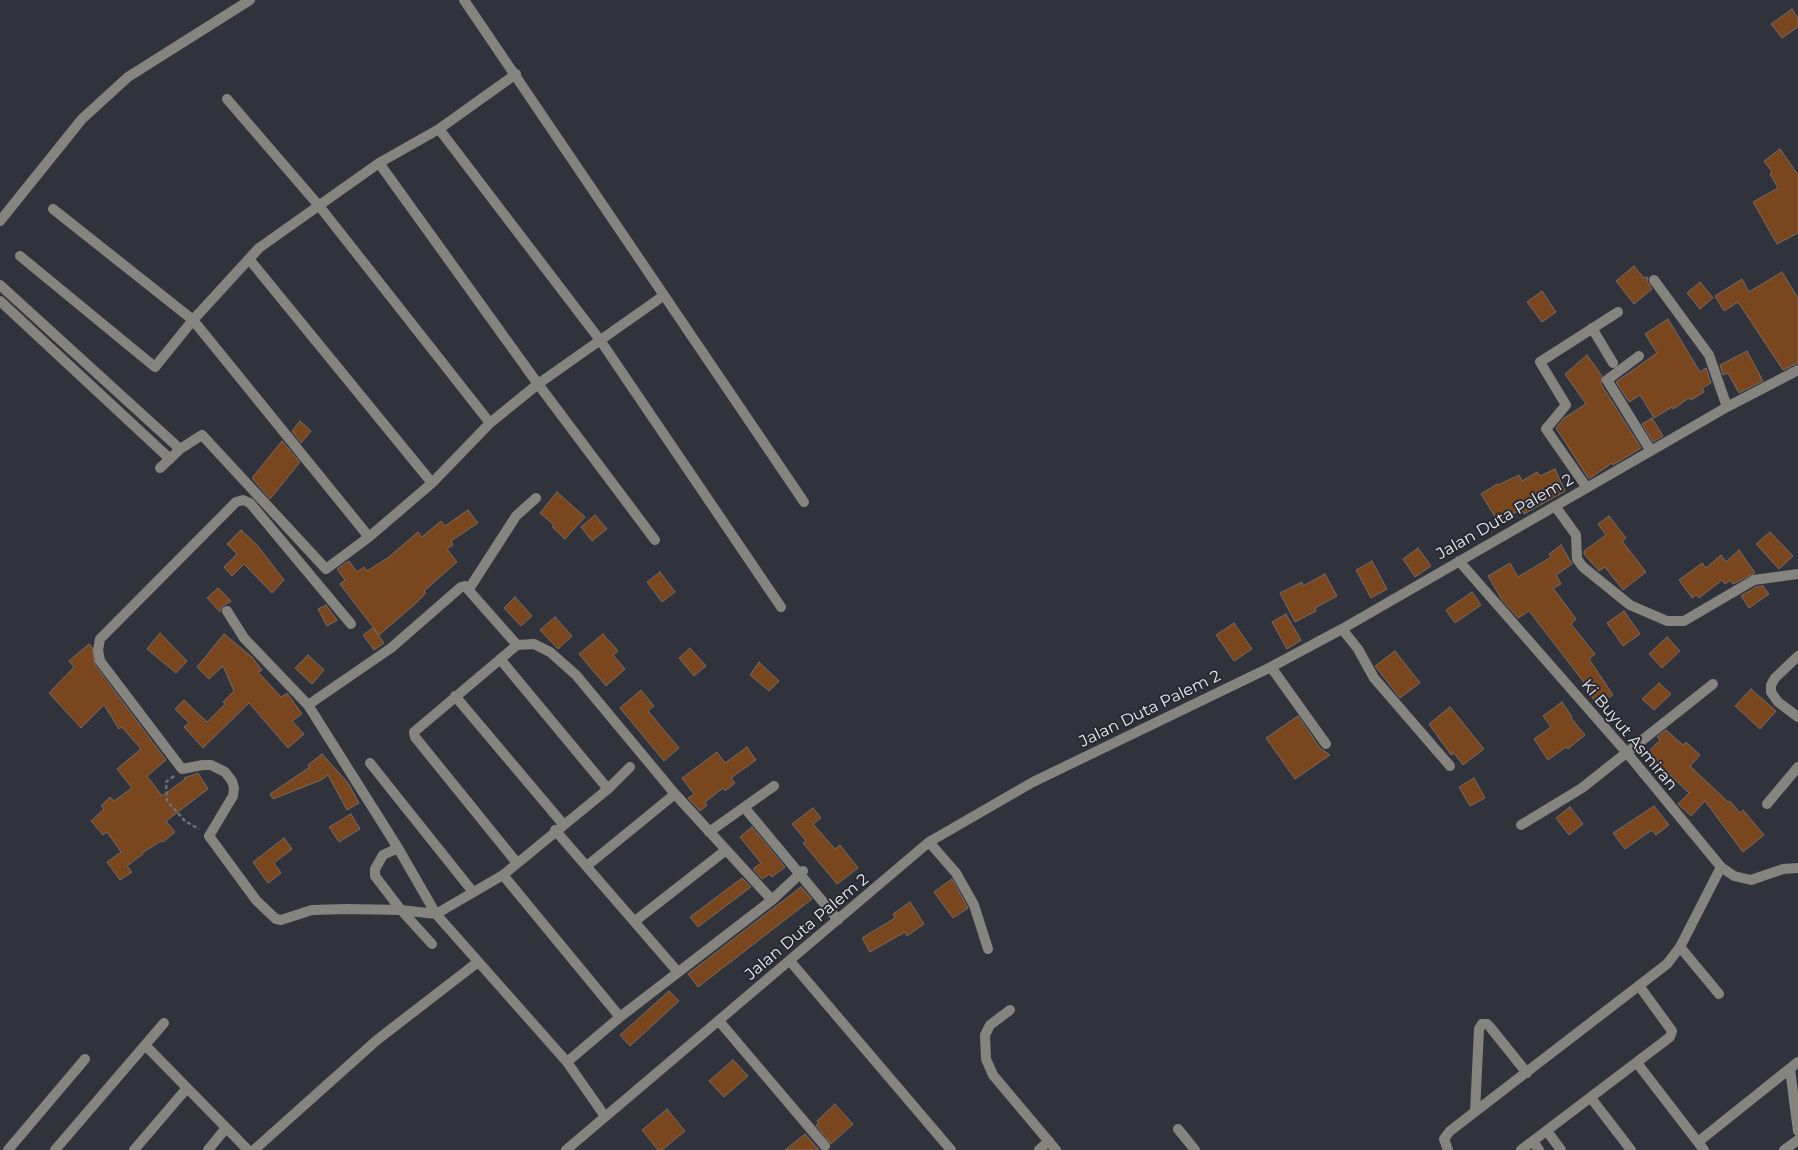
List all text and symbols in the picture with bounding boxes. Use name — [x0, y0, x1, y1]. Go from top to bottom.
street label: Jalan Duta Palem 2 — [1433, 470, 1577, 564]
street label: Jalan Duta Palem 2 — [1076, 666, 1224, 752]
street label: Ki Buyut Asmiran — [1577, 676, 1681, 794]
street label: Jalan Duta Palem 2 — [742, 870, 872, 984]

